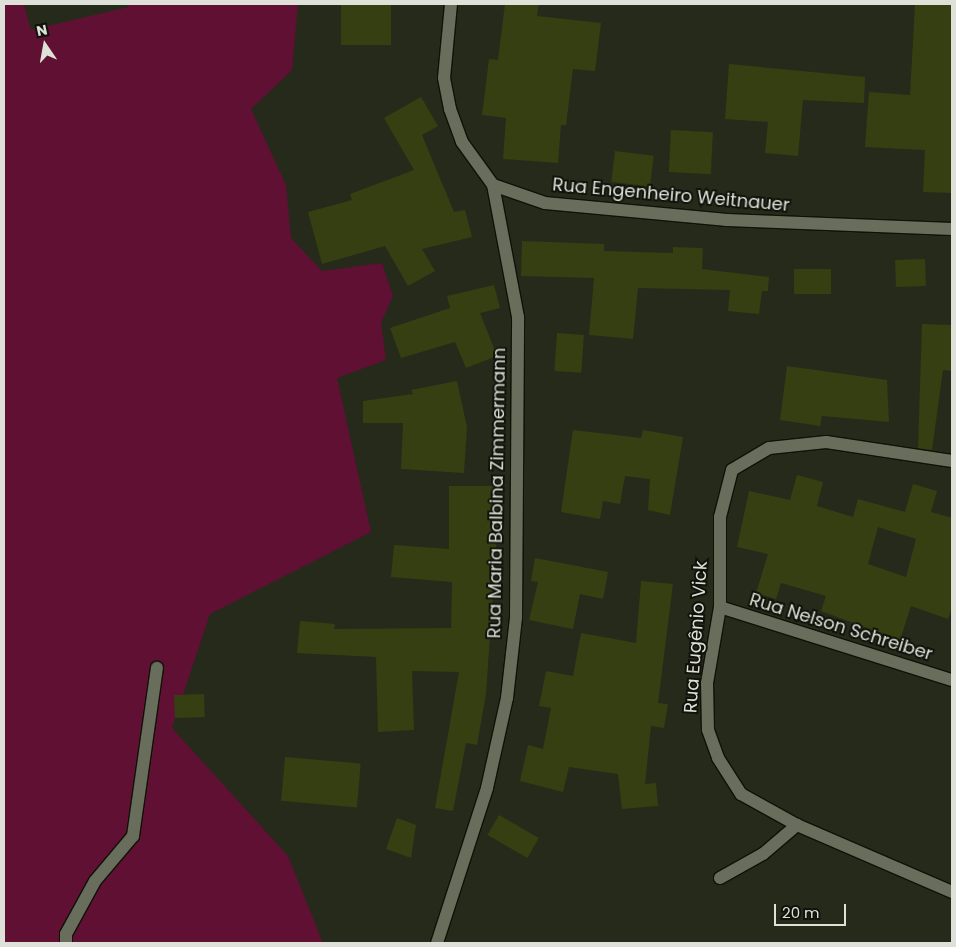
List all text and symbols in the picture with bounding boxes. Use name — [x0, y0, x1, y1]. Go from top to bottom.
text: N — [35, 19, 49, 41]
north arrow — [20, 20, 70, 70]
street label: Rua Engenheiro Weitnauer — [552, 174, 790, 216]
street label: Rua Maria Balbina Zimmermann — [484, 347, 510, 639]
street label: Rua Eugênio Vick — [680, 560, 712, 714]
street label: Rua Nelson Schreiber — [747, 589, 935, 665]
scale bar — [776, 894, 848, 926]
text: 20 m — [782, 902, 820, 923]

